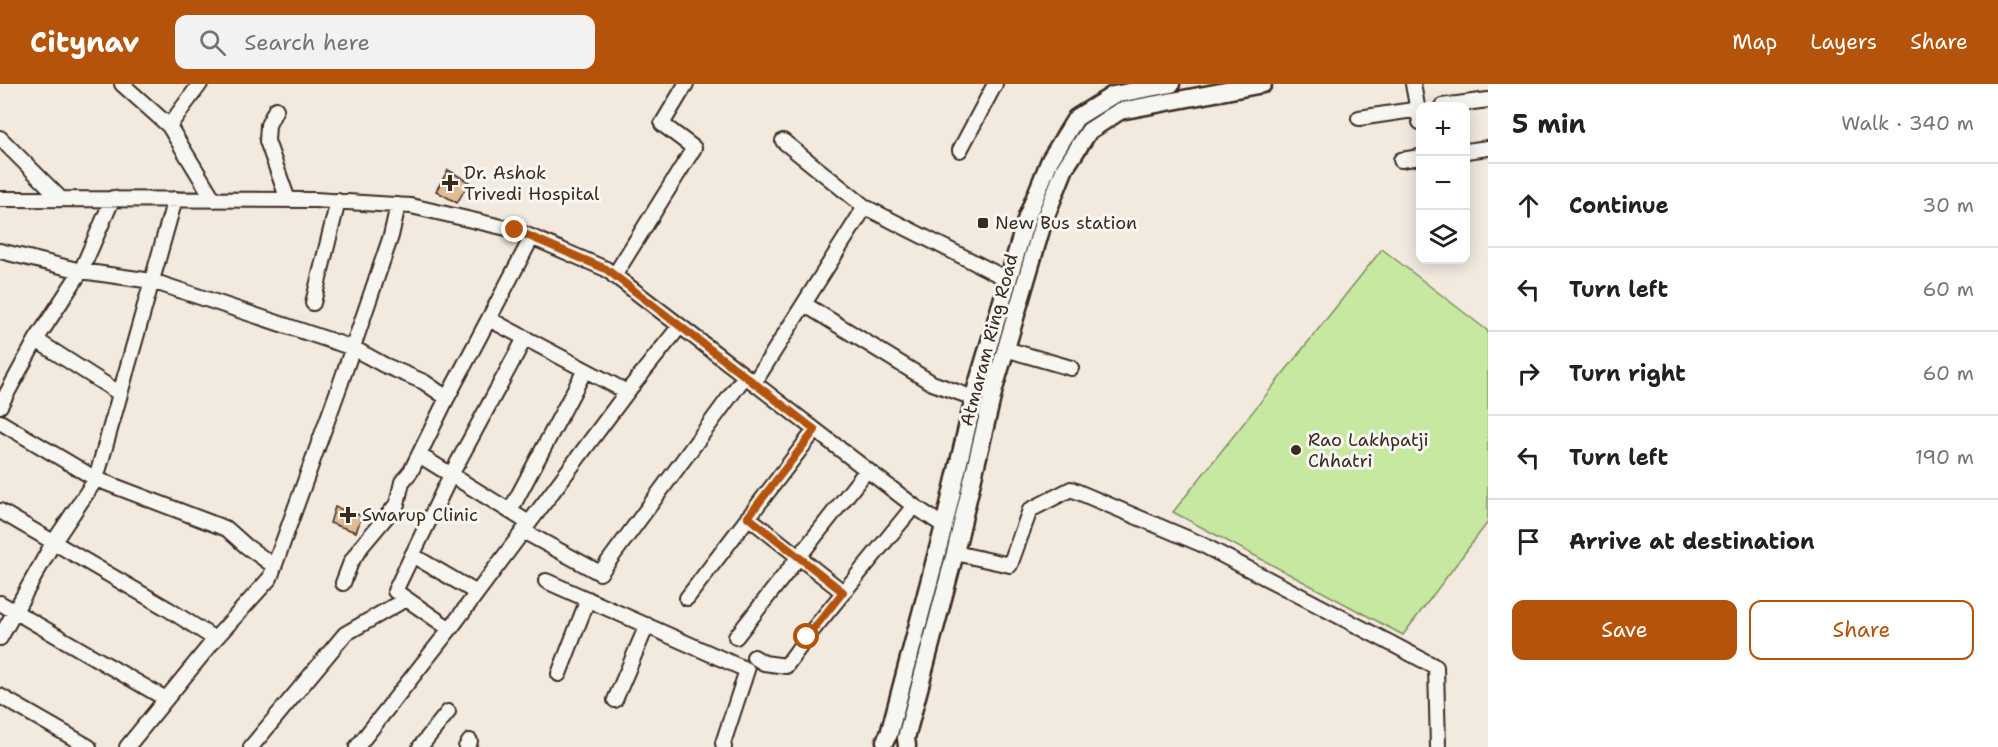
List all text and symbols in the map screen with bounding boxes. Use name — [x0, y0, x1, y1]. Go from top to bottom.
search box — [175, 15, 595, 69]
text: Citynav — [30, 23, 139, 61]
icon: search — [196, 26, 229, 59]
text: Search here — [244, 28, 370, 57]
text: Map — [1732, 28, 1777, 56]
text: Layers — [1810, 28, 1877, 56]
text: Share — [1910, 28, 1968, 56]
map controls — [1416, 102, 1470, 264]
button: + — [1416, 102, 1470, 156]
text: 5 min — [1512, 106, 1586, 141]
text: Walk · 340 m — [1841, 110, 1974, 136]
button: − — [1416, 156, 1470, 210]
place label: Dr. Ashok Trivedi Hospital — [464, 161, 600, 206]
marker: Dr. Ashok Trivedi Hospital — [441, 174, 459, 192]
icon: ahead — [1512, 189, 1545, 222]
text: Continue — [1569, 191, 1669, 220]
text: 30 m — [1922, 192, 1974, 218]
button: layers — [1416, 210, 1470, 264]
place label: New Bus station — [995, 211, 1137, 235]
route end — [501, 216, 527, 242]
marker: New Bus station — [976, 216, 990, 230]
street label: Atmaram Ring Road — [954, 251, 1024, 429]
icon: left — [1512, 273, 1545, 306]
text: Turn left — [1569, 275, 1668, 304]
text: 60 m — [1922, 276, 1974, 302]
icon: right — [1512, 357, 1545, 390]
text: Turn right — [1569, 359, 1686, 388]
text: 60 m — [1922, 360, 1974, 386]
place label: Rao Lakhpatji Chhatri — [1308, 428, 1429, 473]
icon: left — [1512, 441, 1545, 474]
marker: Rao Lakhpatji Chhatri — [1289, 443, 1303, 457]
text: Turn left — [1569, 443, 1668, 472]
text: 190 m — [1915, 444, 1974, 470]
place label: Swarup Clinic — [362, 503, 478, 527]
marker: Swarup Clinic — [339, 506, 357, 524]
icon: arrive — [1512, 525, 1545, 558]
text: Arrive at destination — [1569, 527, 1815, 556]
button: Save — [1512, 600, 1737, 660]
button: Share — [1749, 600, 1974, 660]
route start — [793, 623, 819, 649]

